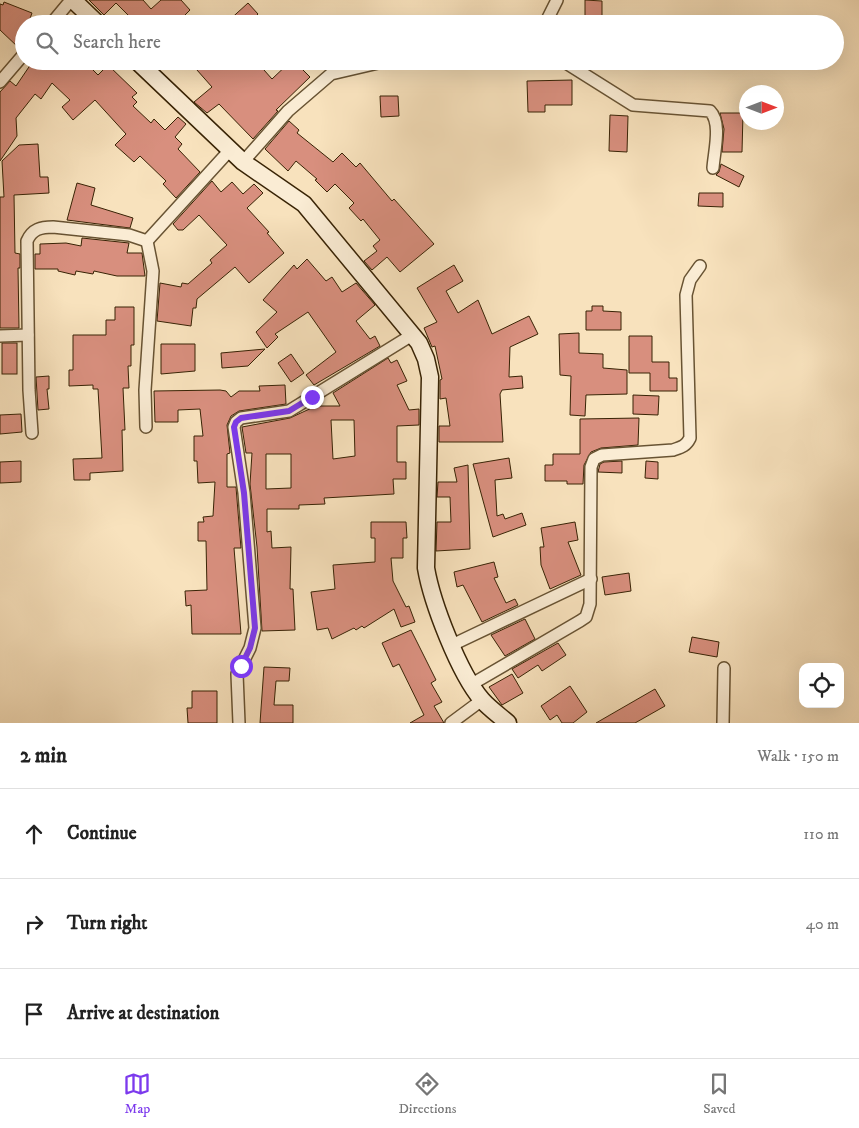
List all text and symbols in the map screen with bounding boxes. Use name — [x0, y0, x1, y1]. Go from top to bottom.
search box — [15, 15, 844, 70]
icon: search — [33, 29, 61, 57]
text: Search here — [73, 31, 161, 54]
north arrow — [739, 85, 784, 130]
route end — [301, 386, 324, 409]
route start — [230, 655, 253, 678]
map controls — [799, 663, 844, 708]
button: locate — [799, 663, 844, 708]
text: 2 min — [20, 743, 67, 769]
text: Walk · 150 m — [757, 746, 839, 766]
icon: ahead — [20, 820, 48, 848]
text: Continue — [67, 822, 137, 845]
text: 110 m — [803, 824, 839, 844]
icon: right — [20, 910, 48, 938]
text: Turn right — [67, 912, 147, 935]
text: 40 m — [806, 914, 839, 934]
icon: arrive — [20, 1000, 48, 1028]
text: Arrive at destination — [67, 1002, 219, 1025]
tab: Map — [123, 1070, 151, 1118]
tab: Directions — [398, 1070, 456, 1118]
tab: Saved — [703, 1070, 736, 1118]

